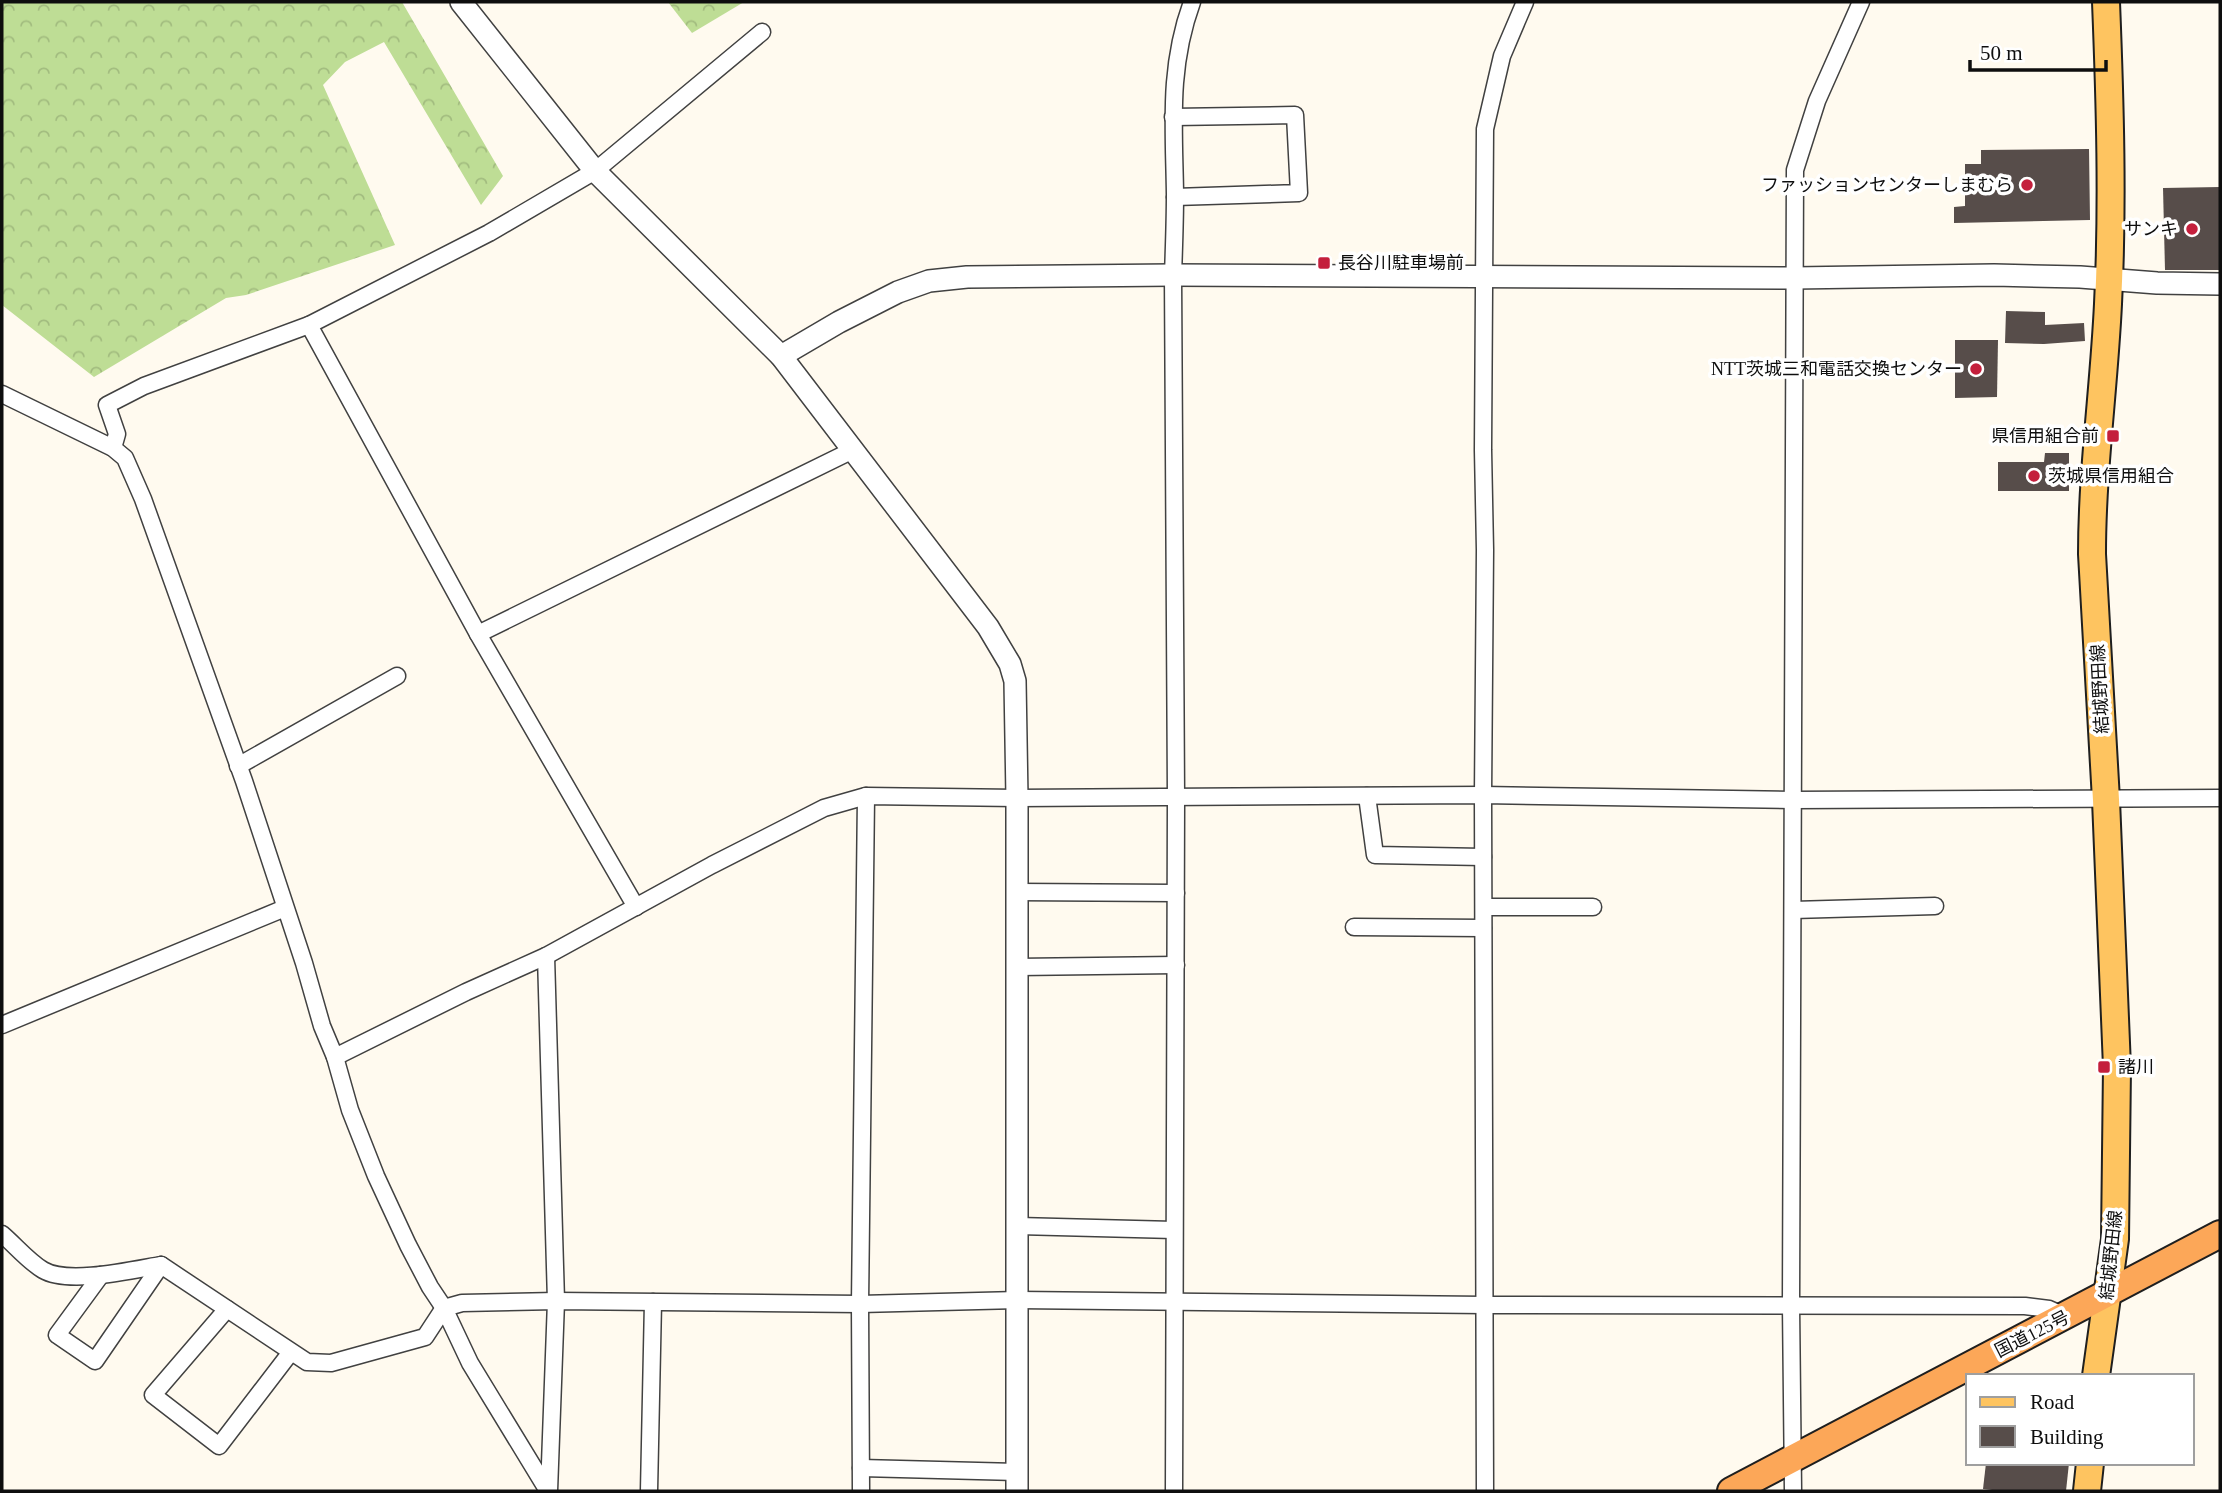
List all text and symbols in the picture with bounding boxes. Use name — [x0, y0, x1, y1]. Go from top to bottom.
scale bar — [1970, 28, 2106, 72]
text: 50 m — [1980, 41, 2023, 65]
place label: ファッションセンターしまむら — [1761, 175, 2013, 195]
marker: ファッションセンターしまむら — [2019, 177, 2035, 193]
place label: サンキ — [2124, 219, 2178, 239]
marker: サンキ — [2184, 221, 2200, 237]
place label: 長谷川駐車場前 — [1338, 253, 1464, 273]
marker: 長谷川駐車場前 — [1316, 255, 1332, 271]
place label: NTT茨城三和電話交換センター — [1711, 359, 1962, 379]
marker: NTT茨城三和電話交換センター — [1968, 361, 1984, 377]
place label: 県信用組合前 — [1991, 426, 2099, 446]
marker: 県信用組合前 — [2105, 428, 2121, 444]
place label: 茨城県信用組合 — [2048, 466, 2174, 486]
marker: 茨城県信用組合 — [2026, 468, 2042, 484]
street label: 結城野田線 — [2088, 644, 2112, 734]
place label: 諸川 — [2118, 1057, 2154, 1077]
marker: 諸川 — [2096, 1059, 2112, 1075]
street label: 結城野田線 — [2096, 1209, 2126, 1301]
street label: 国道125号 — [1991, 1307, 2073, 1361]
legend — [1966, 1374, 2194, 1465]
text: Road — [2030, 1390, 2075, 1414]
text: Building — [2030, 1425, 2104, 1449]

